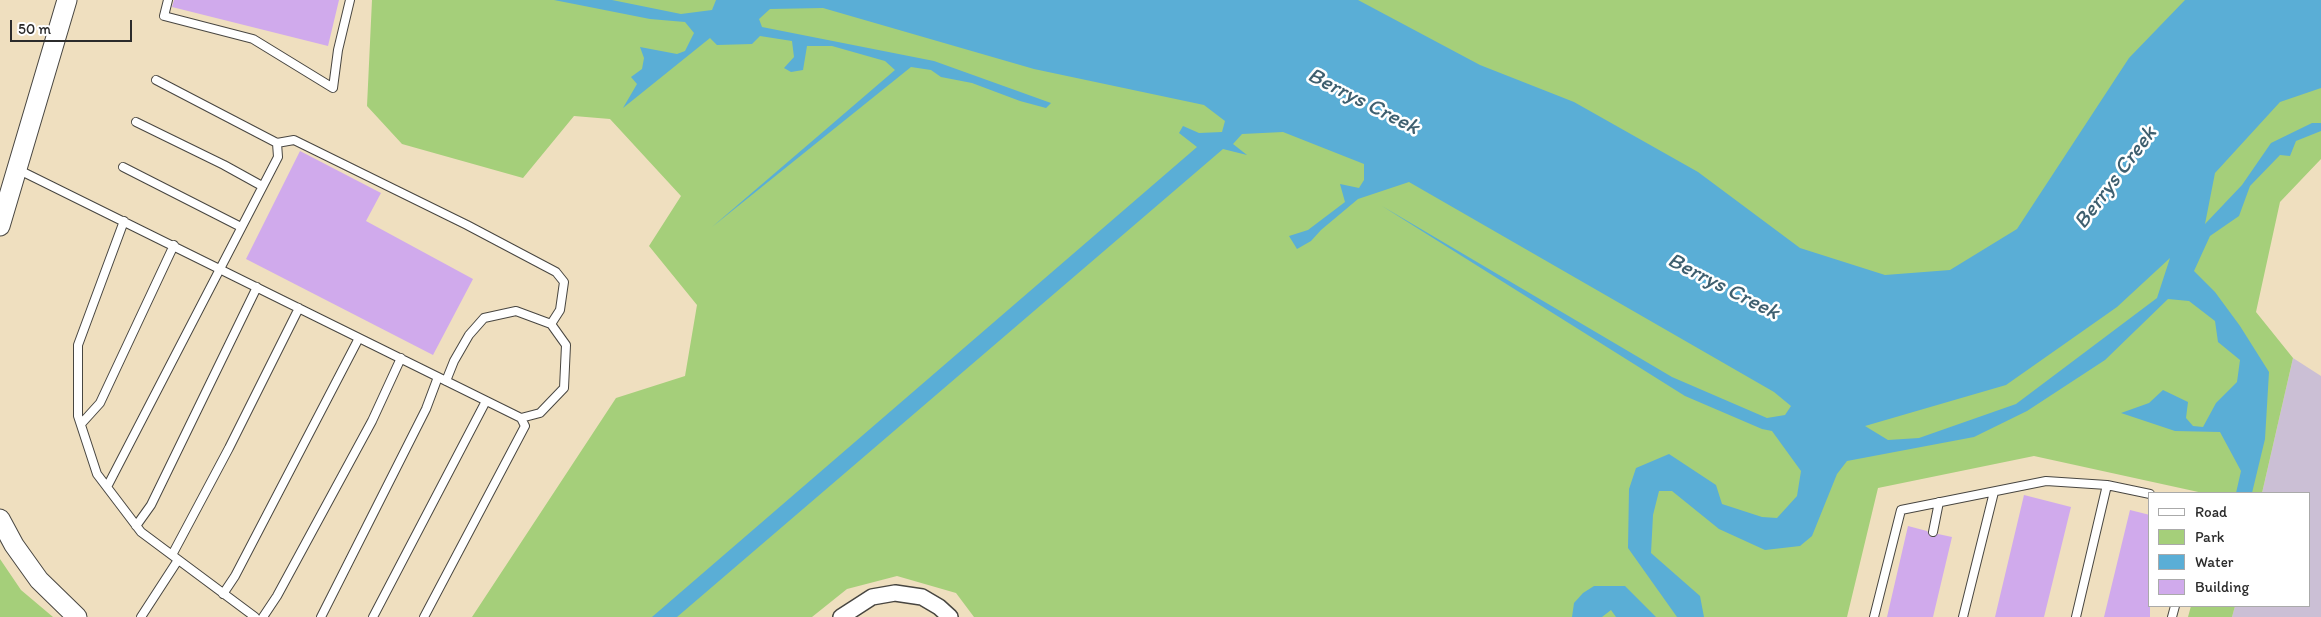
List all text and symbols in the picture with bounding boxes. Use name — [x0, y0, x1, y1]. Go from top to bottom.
scale bar — [12, 10, 135, 42]
text: 50 m — [18, 20, 51, 38]
water label: Berrys Creek — [1303, 63, 1423, 141]
water label: Berrys Creek — [2069, 121, 2163, 235]
water label: Berrys Creek — [1663, 248, 1783, 326]
legend — [2148, 492, 2311, 607]
text: Road — [2195, 503, 2227, 521]
text: Park — [2195, 528, 2225, 546]
text: Water — [2195, 553, 2233, 571]
text: Building — [2195, 578, 2249, 596]

